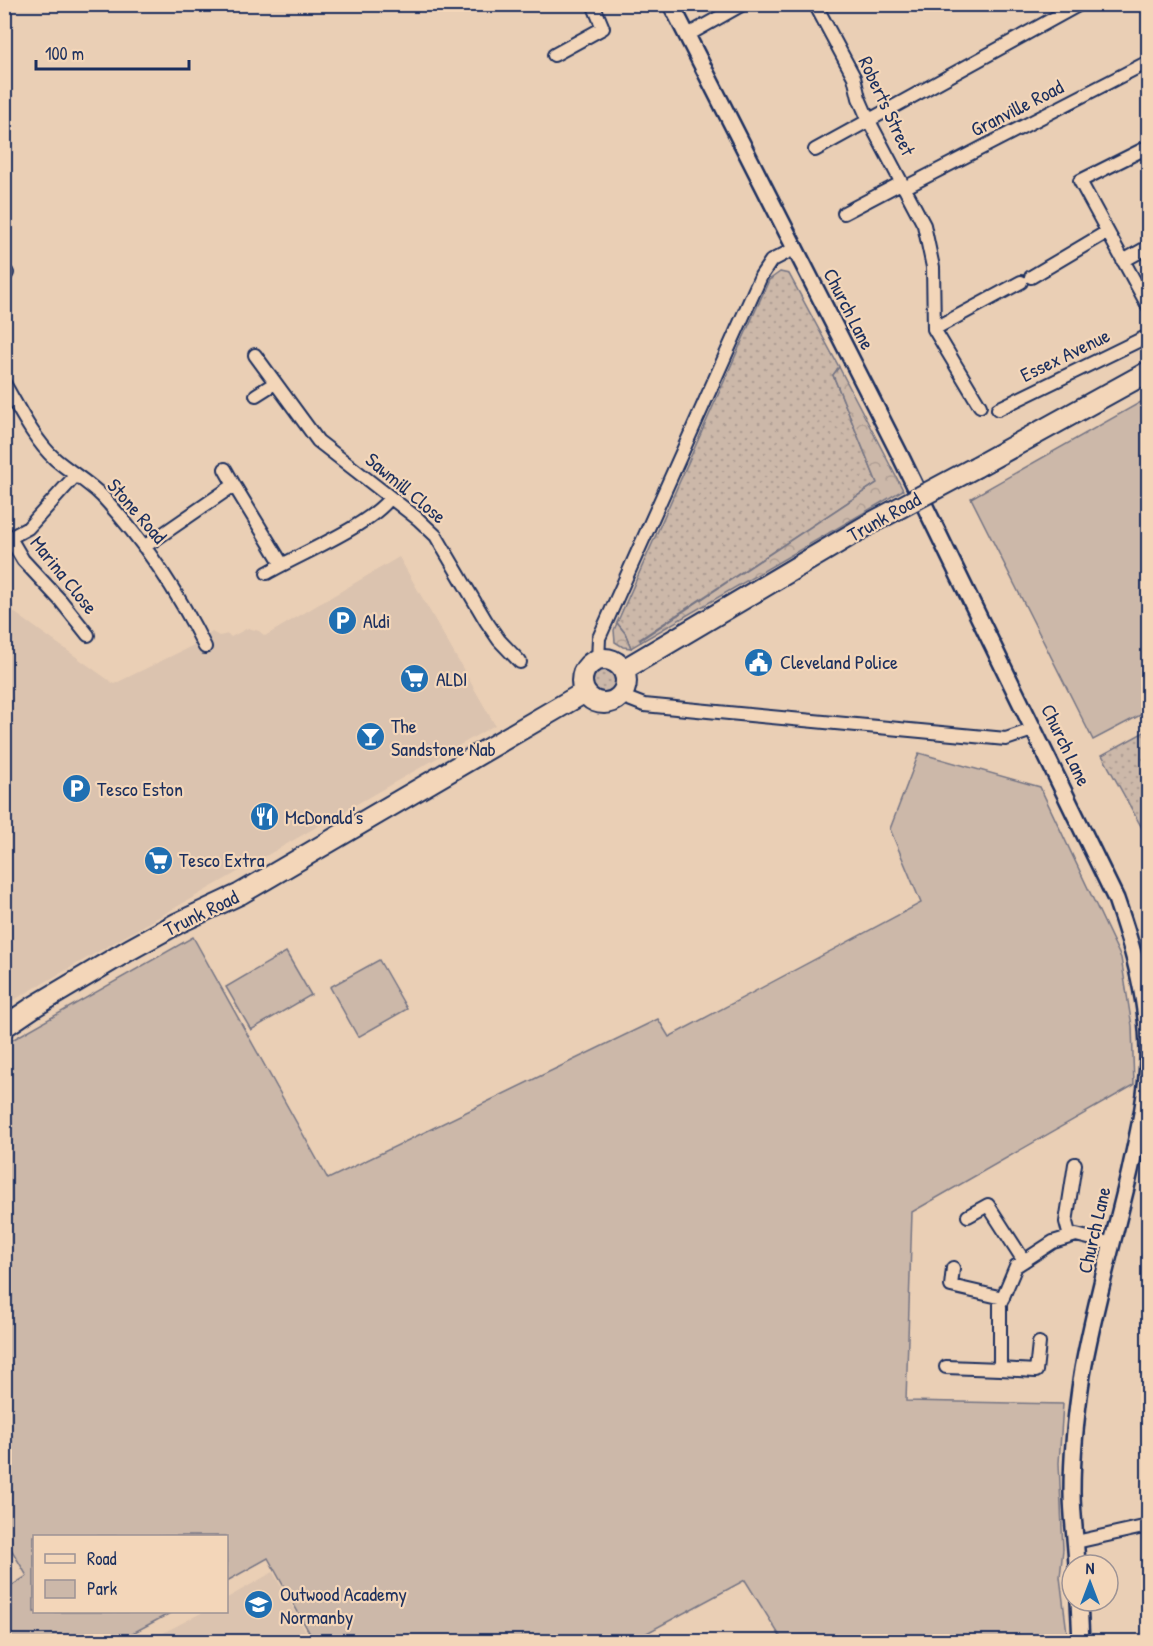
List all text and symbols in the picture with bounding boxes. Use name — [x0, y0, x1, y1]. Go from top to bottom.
scale bar — [36, 33, 189, 71]
text: 100 m — [45, 41, 84, 66]
street label: Roberts Street — [853, 52, 923, 161]
street label: Granville Road — [966, 73, 1068, 142]
street label: Church Lane — [817, 263, 881, 354]
street label: Essex Avenue — [1016, 321, 1114, 388]
street label: Sawmill Close — [360, 446, 452, 529]
street label: Stone Road — [101, 472, 173, 549]
street label: Trunk Road — [842, 485, 925, 548]
street label: Marina Close — [25, 530, 104, 620]
parking icon: Aldi — [326, 605, 358, 637]
place label: Aldi — [363, 607, 390, 634]
public building icon: Cleveland Police — [743, 646, 775, 678]
place label: Cleveland Police — [780, 648, 898, 675]
supermarket icon: ALDI — [399, 663, 431, 695]
place label: ALDI — [436, 665, 467, 692]
street label: Church Lane — [1035, 699, 1098, 790]
place label: The Sandstone Nab — [391, 712, 496, 762]
bar icon: The Sandstone Nab — [354, 721, 386, 753]
parking icon: Tesco Eston — [60, 773, 92, 805]
place label: Tesco Eston — [97, 775, 183, 802]
restaurant icon: McDonald's — [248, 801, 280, 833]
place label: McDonald's — [285, 803, 363, 830]
supermarket icon: Tesco Extra — [142, 844, 174, 876]
place label: Tesco Extra — [179, 846, 265, 873]
street label: Trunk Road — [159, 883, 243, 942]
street label: Church Lane — [1070, 1184, 1117, 1276]
legend — [33, 1535, 228, 1613]
text: Road — [87, 1546, 117, 1571]
north arrow — [1060, 1553, 1120, 1613]
text: N — [1086, 1557, 1095, 1579]
text: Park — [87, 1576, 118, 1601]
place label: Outwood Academy Normanby — [280, 1580, 407, 1630]
school or university icon: Outwood Academy Normanby — [243, 1589, 275, 1621]

